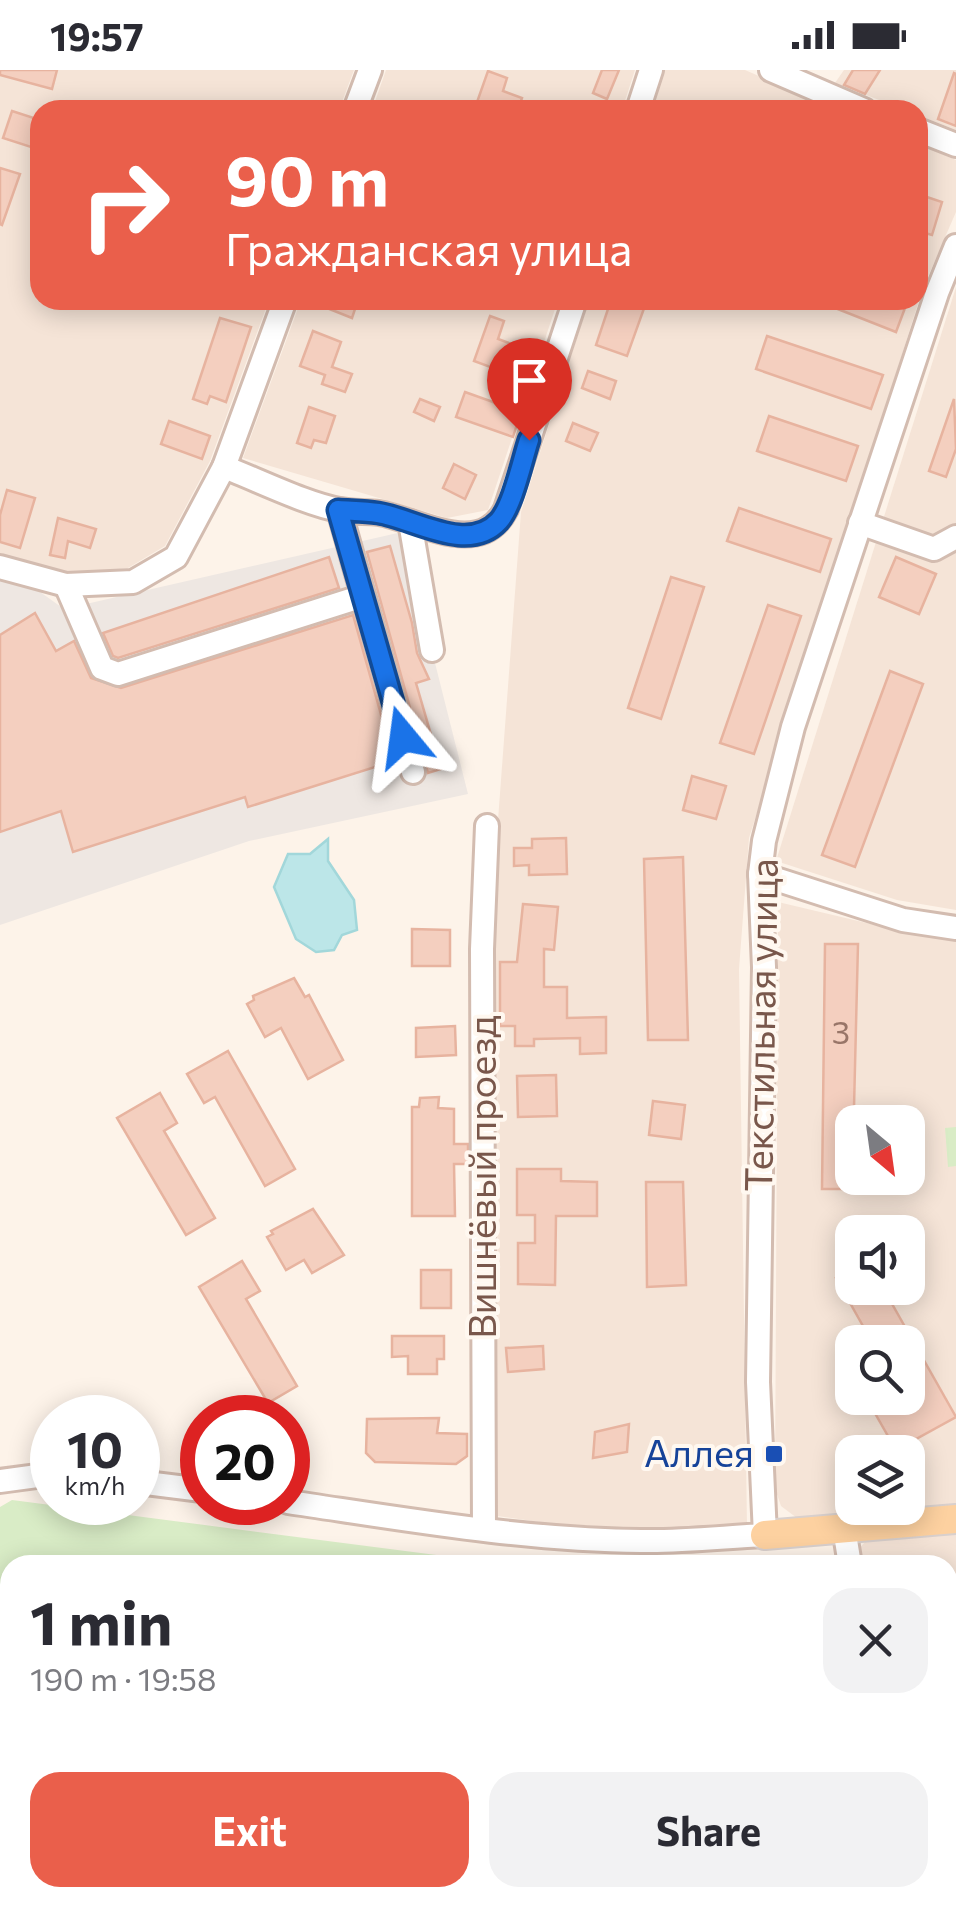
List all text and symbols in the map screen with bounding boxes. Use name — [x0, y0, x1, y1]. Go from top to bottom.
text: 19:57 — [50, 12, 144, 59]
text: 90 m — [225, 135, 389, 220]
icon: right — [60, 140, 190, 270]
text: Гражданская улица — [225, 220, 632, 275]
pin — [487, 338, 572, 441]
icon: arrive — [502, 353, 557, 408]
position arrow — [351, 685, 455, 789]
street label: Текстильная улица — [733, 858, 786, 1192]
house number: 3 — [832, 1011, 850, 1051]
street label: Вишнёвый проезд — [457, 1015, 504, 1339]
north arrow — [835, 1105, 925, 1195]
map controls — [835, 1105, 925, 1525]
button: sound — [835, 1215, 925, 1305]
button: search — [835, 1325, 925, 1415]
speed limit sign: 20 — [180, 1395, 310, 1525]
text: 10 — [67, 1417, 123, 1478]
place label: Аллея — [644, 1428, 754, 1475]
button: layers — [835, 1435, 925, 1525]
marker: Аллея — [763, 1443, 785, 1465]
text: km/h — [65, 1470, 125, 1500]
text: 1 min — [30, 1584, 172, 1657]
button: close — [823, 1588, 928, 1693]
text: 190 m · 19:58 — [30, 1658, 216, 1698]
button: Exit — [30, 1772, 469, 1887]
button: Share — [489, 1772, 928, 1887]

